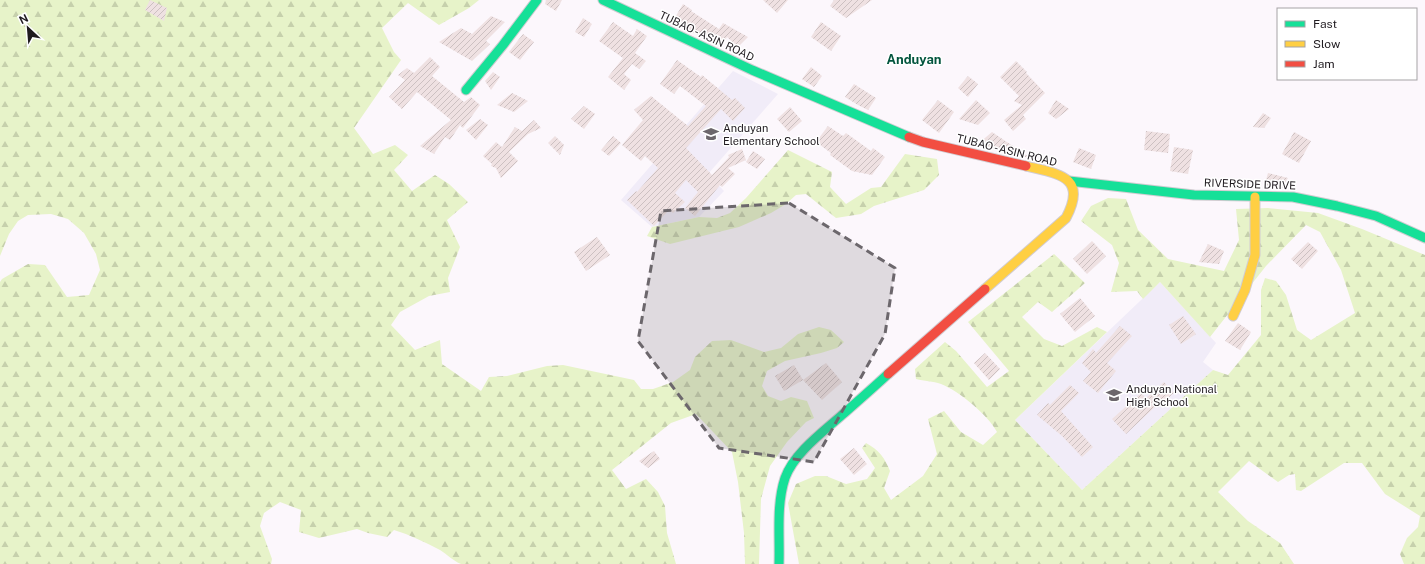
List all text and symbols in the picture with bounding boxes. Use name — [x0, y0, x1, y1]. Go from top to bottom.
north arrow — [8, 8, 48, 48]
legend — [1277, 8, 1417, 80]
street label: TUBAO - ASIN ROAD — [658, 9, 757, 63]
text: N — [17, 12, 30, 26]
text: Fast — [1313, 17, 1338, 31]
text: Slow — [1313, 37, 1341, 51]
district label: Anduyan — [887, 52, 941, 67]
text: Jam — [1313, 57, 1335, 71]
place label: Anduyan Elementary School — [723, 122, 820, 147]
school or university icon: Anduyan Elementary School — [702, 125, 720, 143]
street label: TUBAO - ASIN ROAD — [956, 132, 1059, 168]
street label: RIVERSIDE DRIVE — [1204, 176, 1296, 192]
place label: Anduyan National High School — [1126, 383, 1217, 408]
school or university icon: Anduyan National High School — [1105, 386, 1123, 404]

